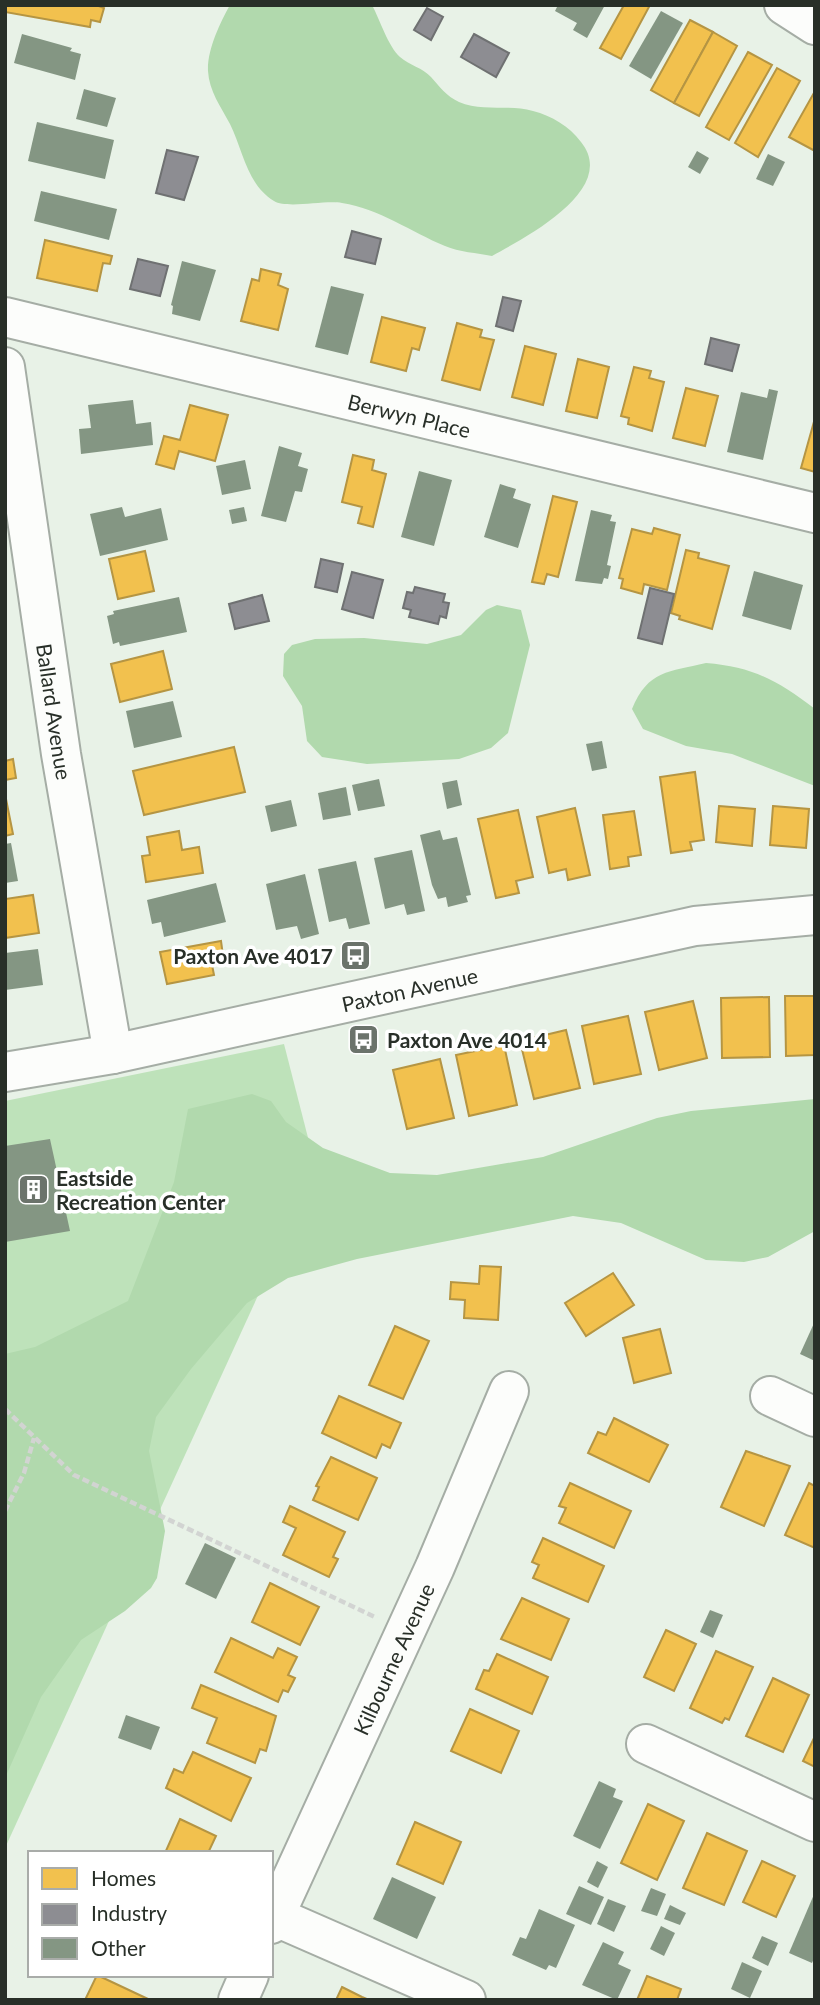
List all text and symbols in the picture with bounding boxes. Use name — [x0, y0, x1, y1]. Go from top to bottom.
street label: Berwyn Place — [345, 388, 473, 442]
street label: Ballard Avenue — [33, 642, 78, 781]
bus stop icon: Paxton Ave 4017 — [339, 938, 373, 972]
place label: Paxton Ave 4017 — [173, 943, 333, 968]
street label: Paxton Avenue — [339, 962, 480, 1016]
bus stop icon: Paxton Ave 4014 — [347, 1022, 381, 1056]
place label: Paxton Ave 4014 — [387, 1027, 547, 1052]
place label: Eastside Recreation Center — [56, 1165, 225, 1214]
building icon: Eastside Recreation Center — [16, 1172, 50, 1206]
street label: Kilbourne Avenue — [347, 1579, 438, 1738]
legend — [28, 1851, 273, 1977]
text: Homes — [91, 1865, 156, 1890]
text: Industry — [91, 1900, 167, 1925]
text: Other — [91, 1935, 146, 1960]

